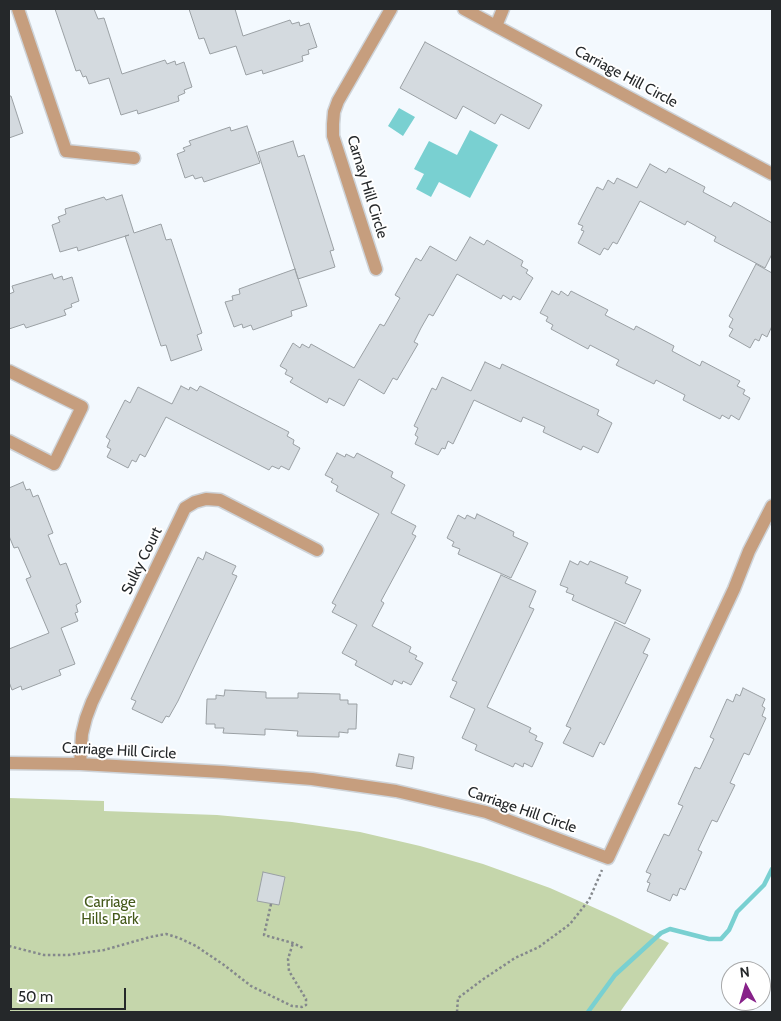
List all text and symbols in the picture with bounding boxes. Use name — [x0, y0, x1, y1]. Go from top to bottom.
street label: Carriage Hill Circle — [571, 42, 681, 112]
street label: Carnay Hill Circle — [343, 133, 391, 241]
street label: Sulky Court — [118, 524, 166, 598]
street label: Carriage Hill Circle — [61, 739, 177, 763]
street label: Carriage Hill Circle — [465, 783, 579, 837]
park label: Carriage Hills Park — [81, 894, 139, 929]
north arrow — [721, 961, 771, 1011]
text: N — [739, 963, 750, 982]
scale bar — [12, 978, 129, 1010]
text: 50 m — [18, 988, 53, 1006]

